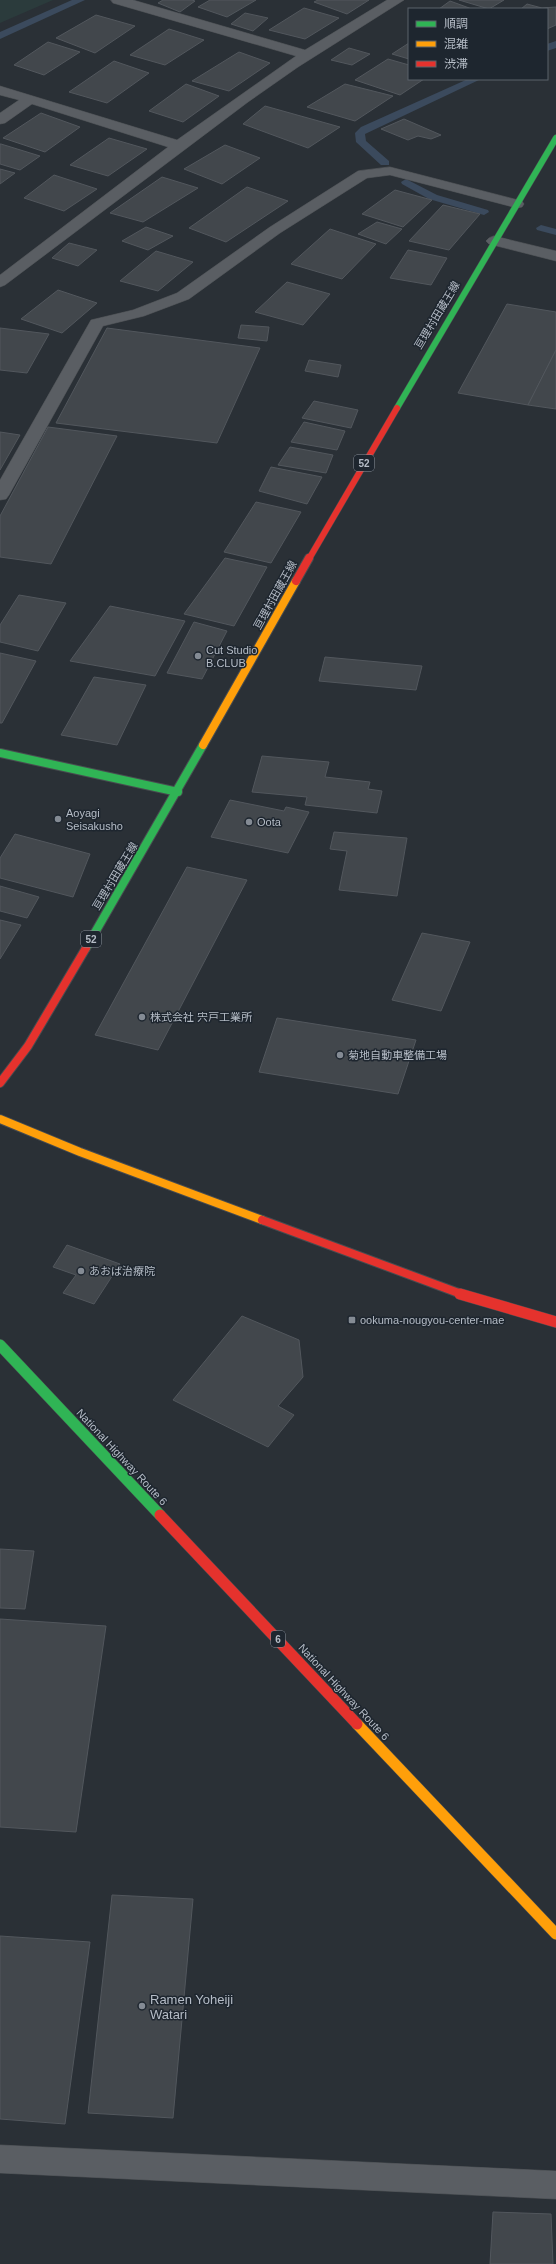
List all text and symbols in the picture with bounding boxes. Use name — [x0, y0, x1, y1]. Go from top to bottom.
legend — [408, 8, 548, 80]
text: 順調 — [444, 17, 468, 31]
text: 混雑 — [444, 37, 468, 51]
text: 渋滞 — [444, 57, 468, 71]
street label: 亘理村田蔵王線 — [412, 279, 462, 351]
road number: 52 — [354, 455, 374, 471]
street label: 亘理村田蔵王線 — [251, 558, 299, 632]
place label: Cut Studio B.CLUB — [206, 644, 257, 669]
marker: Cut Studio B.CLUB — [193, 651, 203, 661]
place label: Aoyagi Seisakusho — [66, 807, 123, 832]
marker: Aoyagi Seisakusho — [53, 814, 63, 824]
place label: Oota — [257, 816, 282, 828]
marker: Oota — [244, 817, 254, 827]
street label: 亘理村田蔵王線 — [90, 840, 140, 912]
road number: 52 — [81, 931, 101, 947]
place label: 株式会社 宍戸工業所 — [150, 1011, 253, 1023]
marker: 株式会社 宍戸工業所 — [137, 1012, 147, 1022]
place label: 菊地自動車整備工場 — [348, 1049, 447, 1061]
marker: 菊地自動車整備工場 — [335, 1050, 345, 1060]
place label: あおば治療院 — [89, 1265, 155, 1277]
marker: あおば治療院 — [76, 1266, 86, 1276]
place label: ookuma-nougyou-center-mae — [360, 1314, 504, 1326]
marker: ookuma-nougyou-center-mae — [347, 1315, 357, 1325]
street label: National Highway Route 6 — [74, 1406, 170, 1508]
road number: 6 — [271, 1631, 285, 1647]
street label: National Highway Route 6 — [296, 1641, 392, 1743]
place label: Ramen Yoheiji Watari — [150, 1992, 233, 2022]
marker: Ramen Yoheiji Watari — [137, 2001, 147, 2011]

